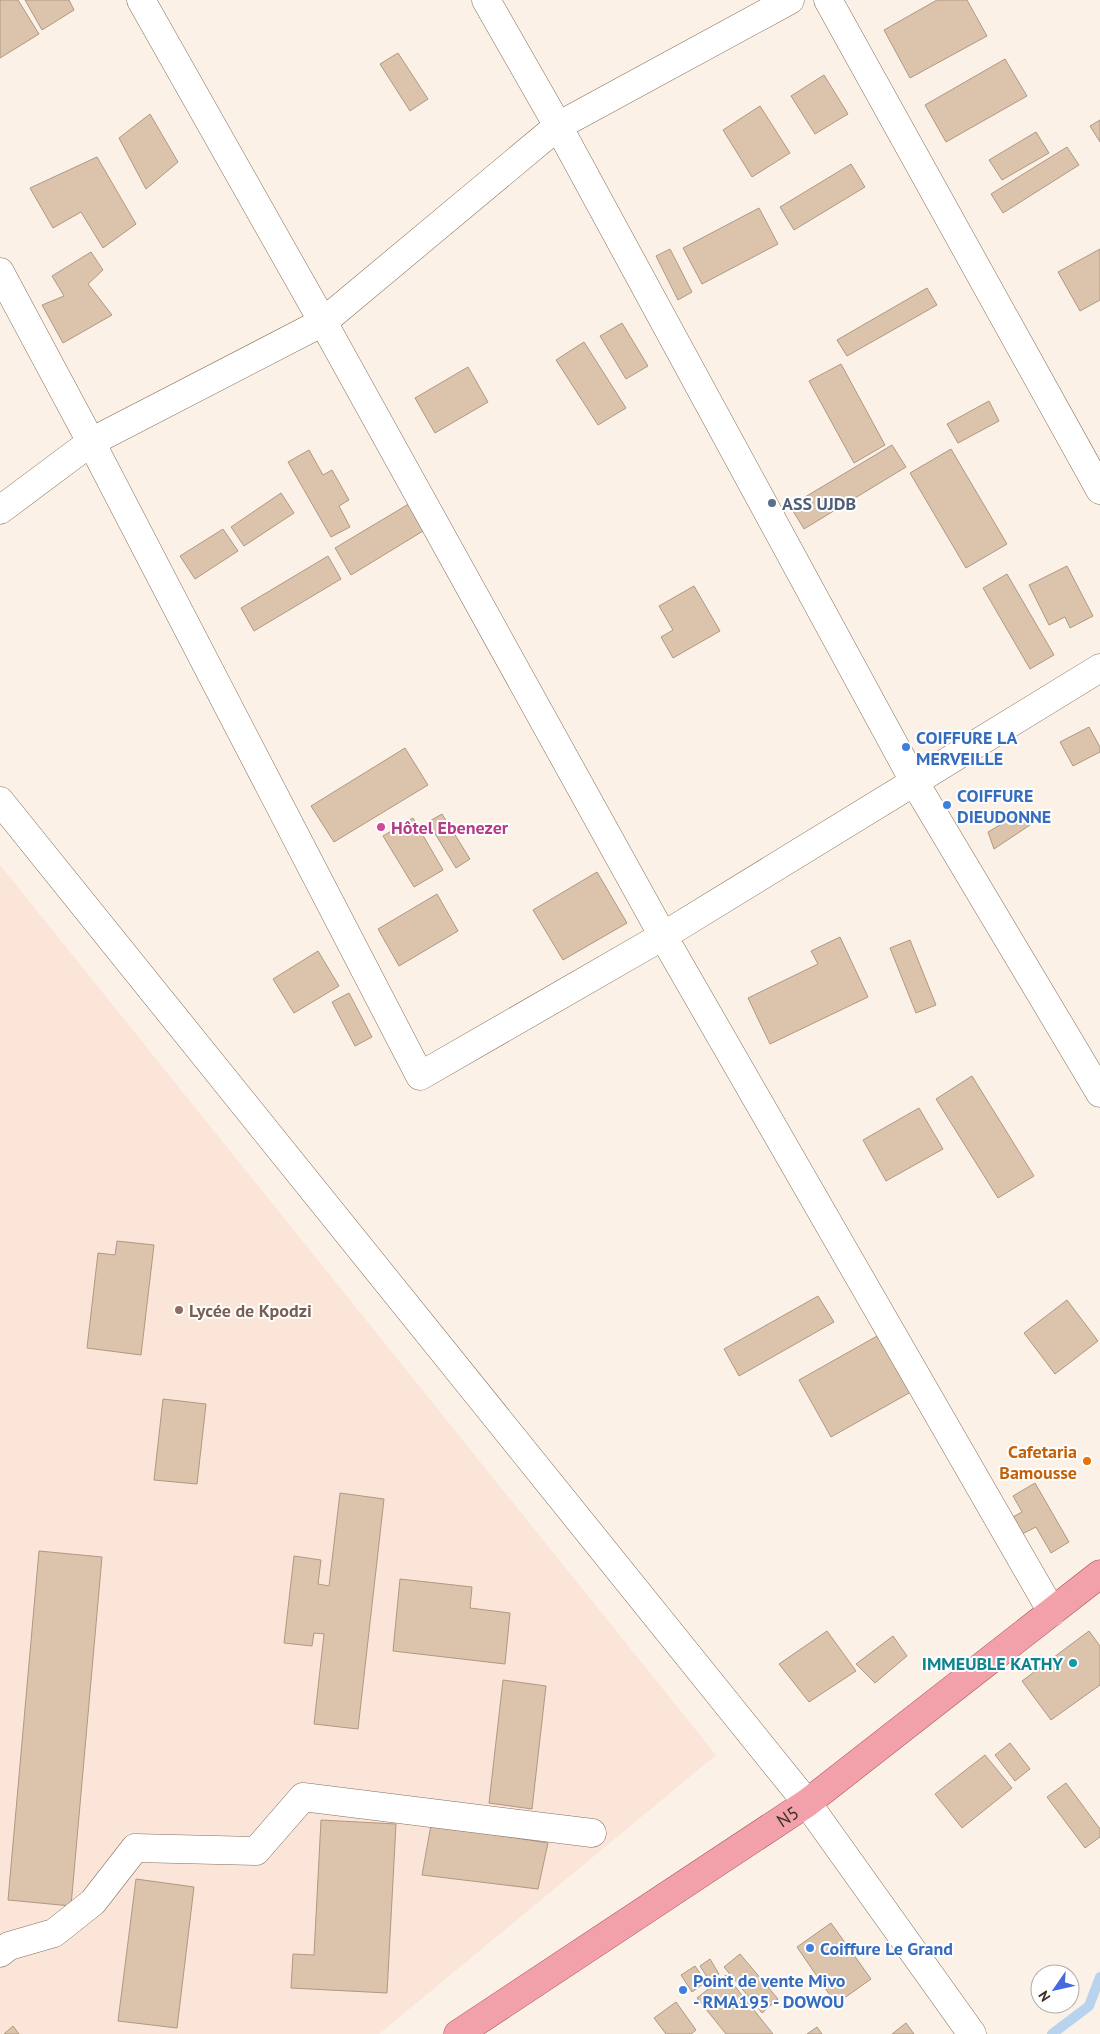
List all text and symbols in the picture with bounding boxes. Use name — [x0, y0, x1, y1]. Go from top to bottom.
place label: ASS UJDB — [782, 492, 856, 515]
marker: ASS UJDB — [766, 497, 778, 509]
place label: COIFFURE LA MERVEILLE — [916, 726, 1017, 770]
marker: COIFFURE LA MERVEILLE — [900, 741, 912, 753]
place label: COIFFURE DIEUDONNE — [957, 784, 1051, 828]
marker: COIFFURE DIEUDONNE — [941, 799, 953, 811]
place label: Hôtel Ebenezer — [391, 816, 509, 839]
marker: Hôtel Ebenezer — [375, 821, 387, 833]
place label: Lycée de Kpodzi — [189, 1299, 312, 1322]
marker: Lycée de Kpodzi — [173, 1304, 185, 1316]
place label: Cafetaria Bamousse — [999, 1440, 1077, 1484]
marker: Cafetaria Bamousse — [1081, 1455, 1093, 1467]
place label: IMMEUBLE KATHY — [922, 1652, 1063, 1675]
marker: IMMEUBLE KATHY — [1067, 1657, 1079, 1669]
street label: N5 — [772, 1800, 803, 1832]
place label: Coiffure Le Grand — [820, 1937, 953, 1960]
marker: Coiffure Le Grand — [804, 1942, 816, 1954]
north arrow — [1030, 1964, 1080, 2014]
place label: Point de vente Mivo - RMA195 - DOWOU — [693, 1969, 846, 2013]
marker: Point de vente Mivo - RMA195 - DOWOU — [677, 1984, 689, 1996]
text: N — [1034, 1987, 1054, 2005]

